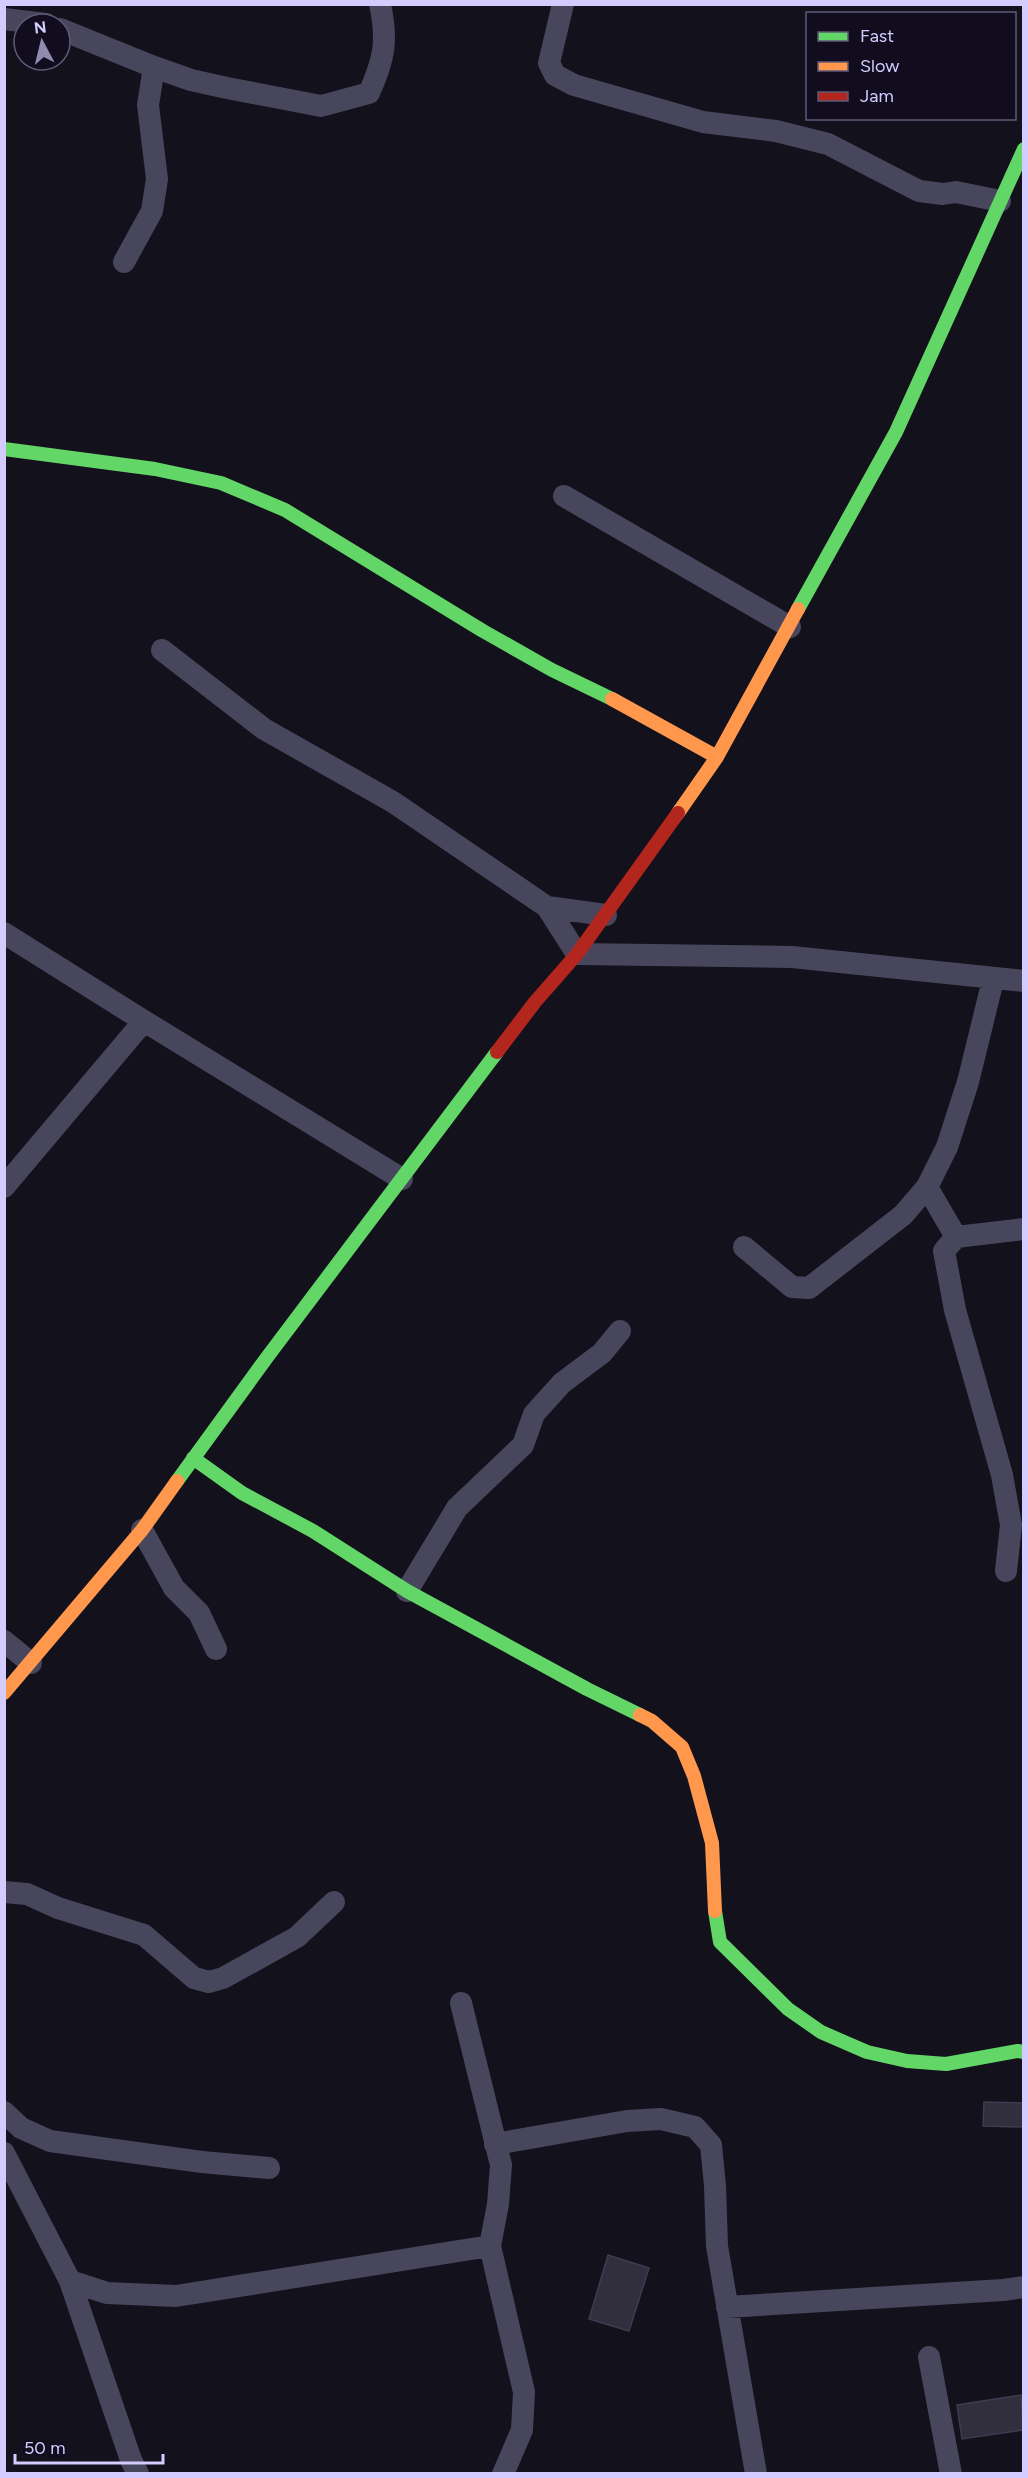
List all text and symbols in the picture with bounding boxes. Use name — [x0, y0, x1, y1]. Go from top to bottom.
north arrow — [12, 12, 72, 72]
legend — [806, 12, 1016, 120]
text: N — [33, 17, 48, 38]
text: Fast — [860, 25, 894, 47]
text: Slow — [860, 55, 899, 77]
text: Jam — [860, 85, 894, 107]
scale bar — [15, 2427, 164, 2465]
text: 50 m — [24, 2437, 66, 2459]

